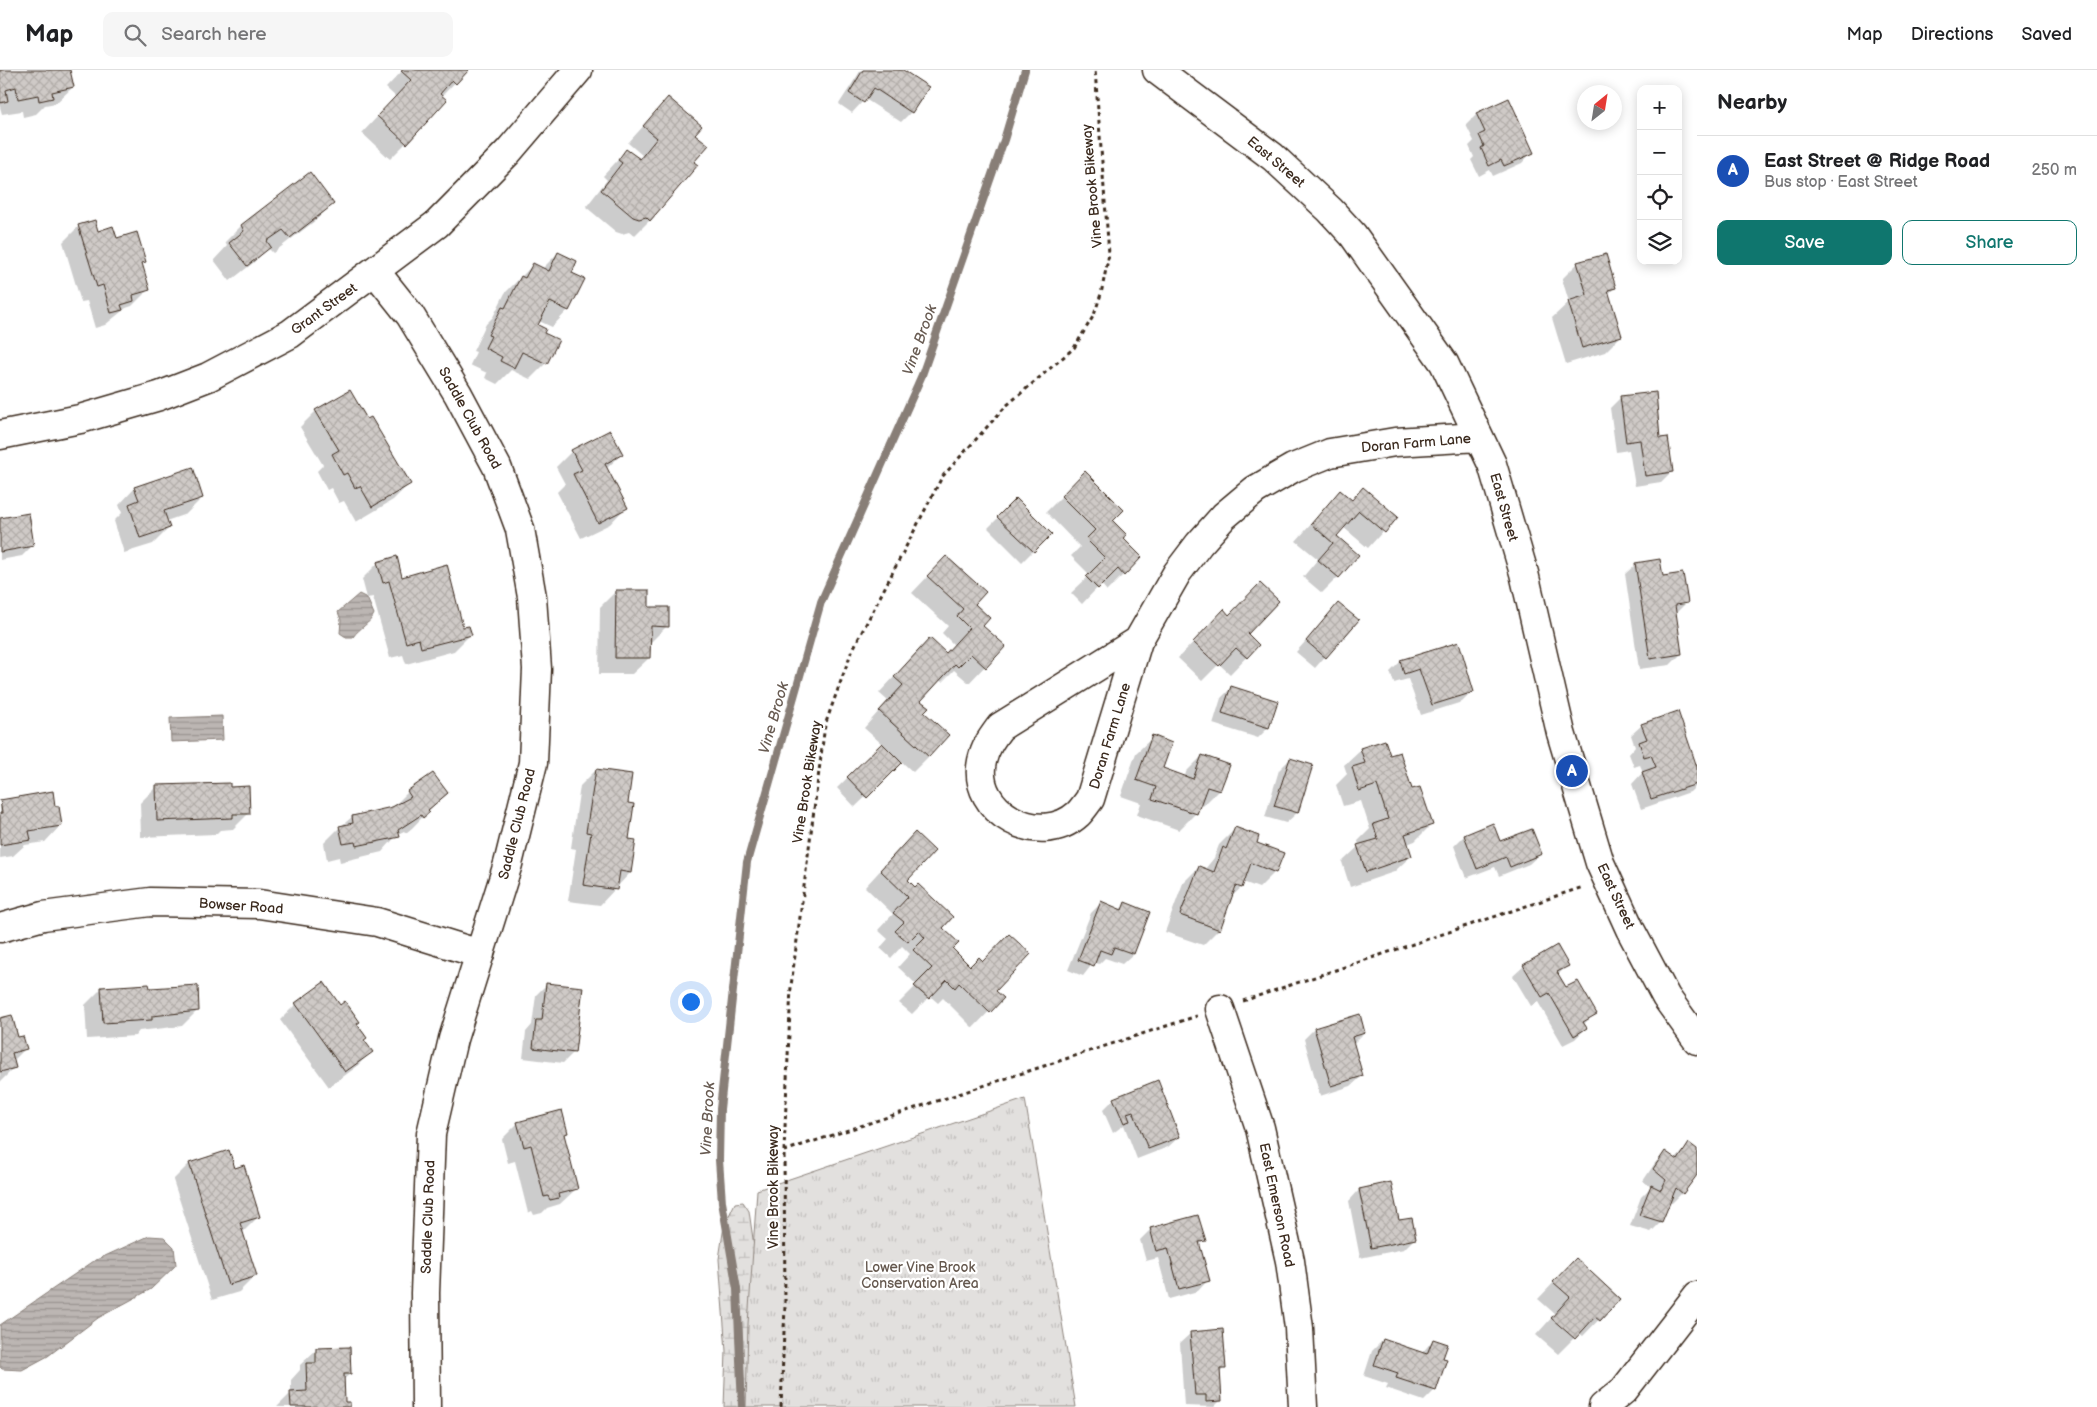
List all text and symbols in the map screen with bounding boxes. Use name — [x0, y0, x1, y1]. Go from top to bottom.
search box — [103, 12, 453, 57]
text: Map — [25, 20, 73, 49]
icon: search — [121, 21, 149, 49]
text: Search here — [161, 23, 267, 46]
text: Map — [1847, 24, 1883, 45]
text: Directions — [1911, 24, 1993, 45]
text: Saved — [2021, 24, 2072, 45]
north arrow — [1577, 85, 1622, 130]
map controls — [1637, 85, 1682, 265]
button: + — [1637, 85, 1682, 130]
text: Nearby — [1717, 90, 1787, 115]
street label: Vine Brook Bikeway — [1078, 123, 1106, 249]
button: − — [1637, 130, 1682, 175]
street label: East Street — [1244, 133, 1309, 192]
text: East Street @ Ridge Road — [1764, 150, 1990, 173]
text: A — [1728, 161, 1738, 180]
text: 250 m — [2031, 161, 2077, 180]
text: Bus stop · East Street — [1764, 173, 1918, 192]
button: locate — [1637, 175, 1682, 220]
button: layers — [1637, 220, 1682, 265]
button: Save — [1717, 220, 1892, 265]
button: Share — [1902, 220, 2077, 265]
street label: Grant Street — [288, 279, 361, 339]
water label: Vine Brook — [898, 301, 942, 378]
street label: Saddle Club Road — [435, 364, 505, 472]
street label: Doran Farm Lane — [1360, 430, 1472, 456]
street label: East Street — [1486, 471, 1522, 544]
water label: Vine Brook — [755, 679, 794, 756]
street label: Doran Farm Lane — [1086, 681, 1134, 791]
street label: Vine Brook Bikeway — [789, 719, 825, 845]
pin: A — [1556, 752, 1588, 790]
street label: Saddle Club Road — [495, 767, 539, 881]
street label: East Street — [1593, 861, 1639, 932]
street label: Bowser Road — [198, 895, 284, 917]
your location — [678, 989, 704, 1015]
water label: Vine Brook — [697, 1081, 719, 1156]
street label: Vine Brook Bikeway — [765, 1124, 782, 1249]
street label: East Emerson Road — [1256, 1141, 1298, 1269]
street label: Saddle Club Road — [418, 1160, 438, 1274]
park label: Lower Vine Brook Conservation Area — [861, 1259, 979, 1292]

